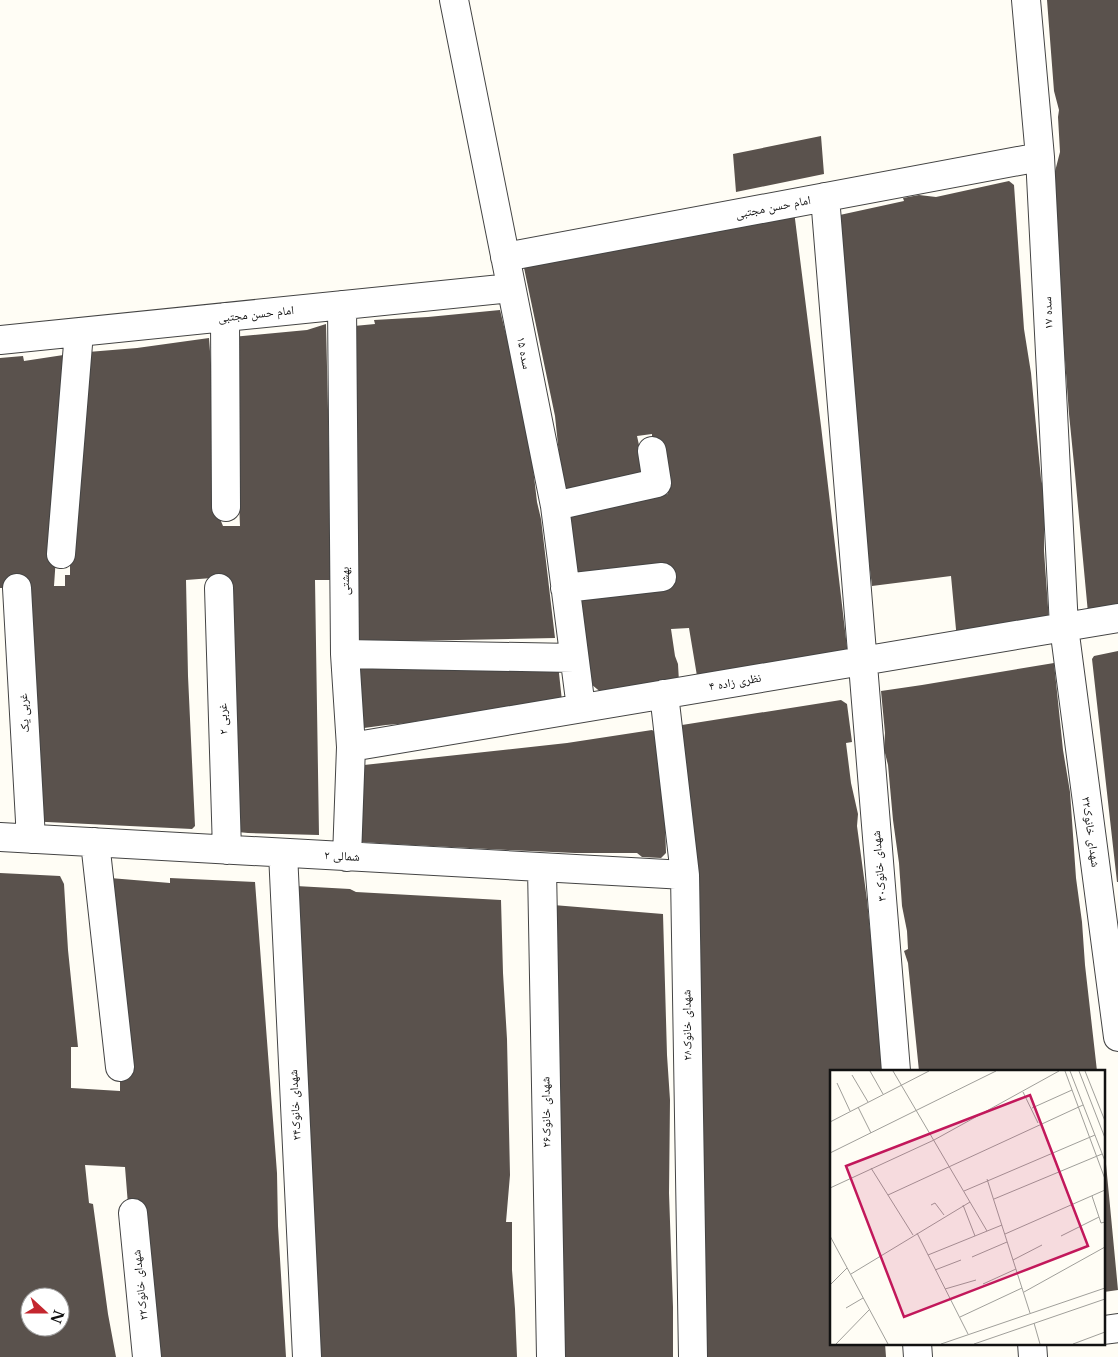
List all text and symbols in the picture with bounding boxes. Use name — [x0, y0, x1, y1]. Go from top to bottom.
street label: امام حسن مجتبی — [734, 192, 812, 222]
street label: سده ۱۷ — [1039, 296, 1056, 330]
street label: امام حسن مجتبی — [217, 302, 295, 326]
street label: سده ۱۵ — [514, 335, 535, 370]
street label: بهشتی — [337, 567, 353, 595]
street label: نظری زاده ۴ — [708, 670, 762, 693]
street label: غربی یک — [15, 693, 32, 733]
street label: ۲ غربی — [214, 703, 231, 735]
street label: شهدای خانوک۳۲ — [1079, 796, 1104, 868]
street label: شهدای خانوک۳۰ — [868, 830, 889, 902]
street label: شمالی ۲ — [324, 847, 360, 864]
street label: شهدای خانوک۲۸ — [678, 989, 695, 1061]
street label: شهدای خانوک۲۴ — [285, 1069, 304, 1141]
inset map — [830, 1070, 1106, 1344]
street label: شهدای خانوک۲۶ — [537, 1076, 554, 1148]
street label: شهدای خانوک۲۲ — [128, 1249, 151, 1321]
north arrow — [20, 1287, 70, 1337]
text: N — [46, 1307, 68, 1326]

